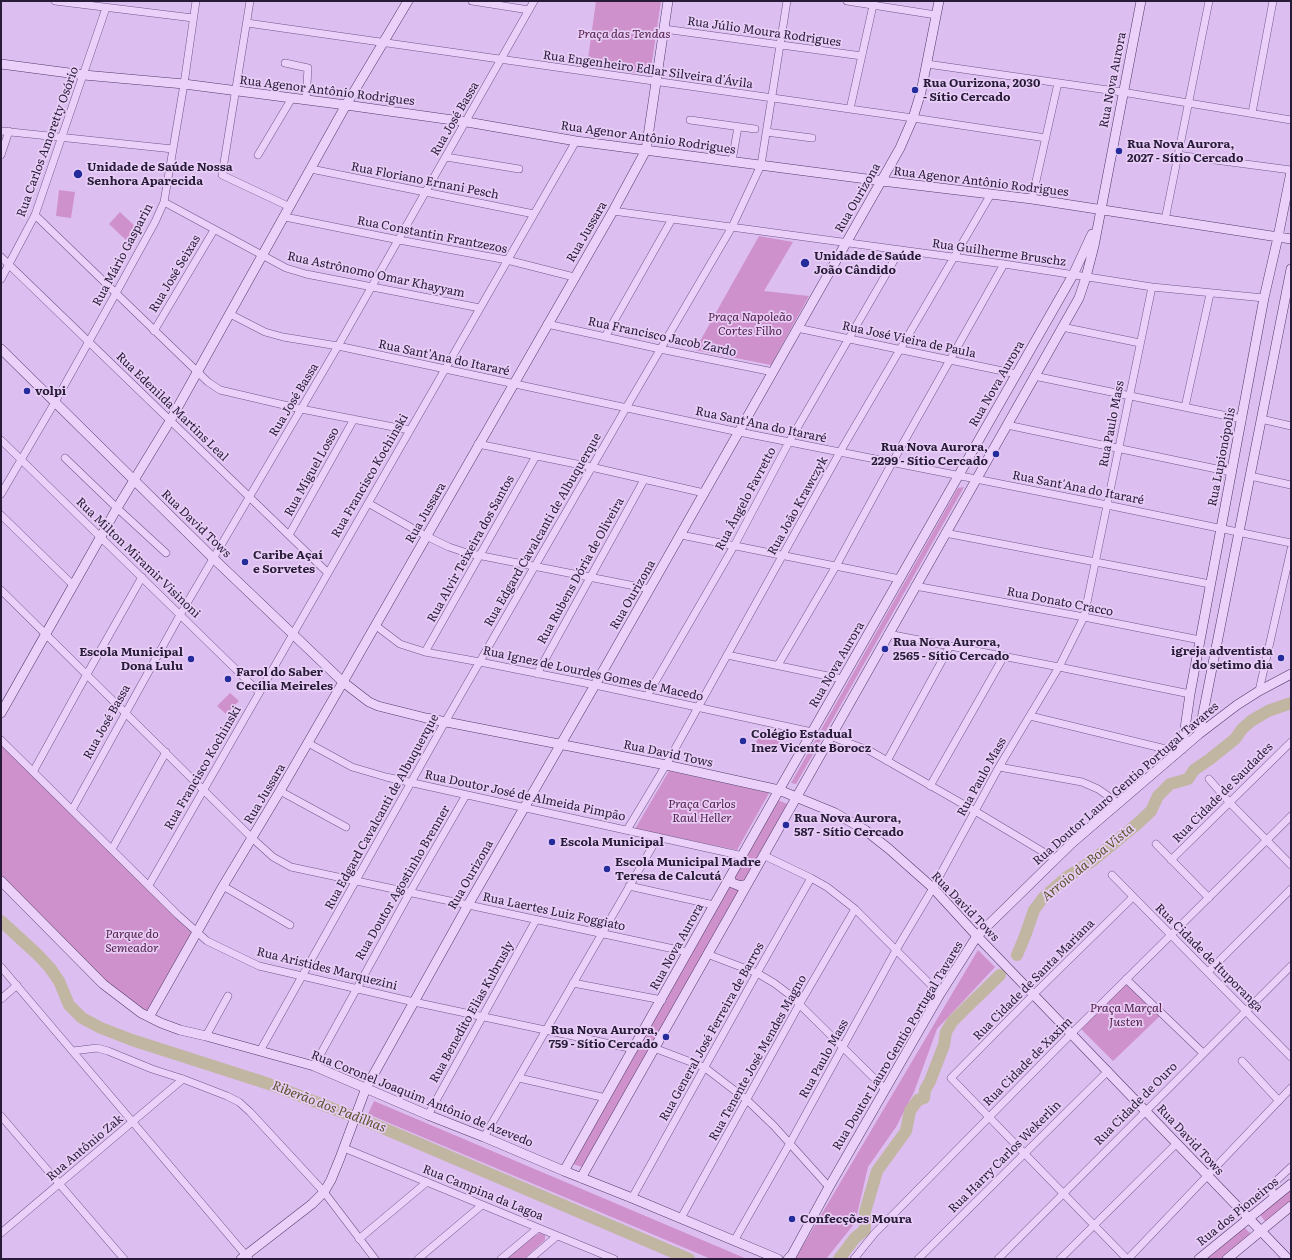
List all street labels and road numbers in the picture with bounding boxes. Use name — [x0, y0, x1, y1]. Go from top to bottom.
street label: Rua Júlio Moura Rodrigues — [686, 14, 842, 50]
street label: Rua Nova Aurora — [1097, 31, 1129, 129]
street label: Rua Engenheiro Edlar Silveira d'Ávila — [542, 48, 754, 92]
street label: Rua Carlos Amoretty Osório — [14, 65, 82, 219]
street label: Rua Agenor Antônio Rodrigues — [239, 73, 415, 109]
street label: Rua José Bassa — [428, 79, 482, 159]
street label: Rua Agenor Antônio Rodrigues — [560, 119, 736, 157]
street label: Rua Floriano Ernani Pesch — [350, 160, 500, 202]
street label: Rua Ourizona — [832, 161, 884, 235]
street label: Rua Agenor Antônio Rodrigues — [893, 164, 1069, 200]
street label: Rua Jussara — [564, 199, 610, 265]
street label: Rua Mário Gasparin — [90, 201, 156, 309]
street label: Rua Constantin Frantzezos — [356, 213, 508, 257]
street label: Rua José Seixas — [146, 233, 204, 315]
street label: Rua Guilherme Bruschz — [931, 236, 1067, 270]
street label: Rua Astrônomo Omar Khayyam — [286, 249, 466, 301]
street label: Rua Francisco Jacob Zardo — [586, 314, 738, 360]
street label: Rua José Vieira de Paula — [841, 319, 977, 361]
street label: Rua Sant'Ana do Itararé — [377, 337, 511, 379]
street label: Rua Nova Aurora — [966, 338, 1028, 430]
street label: Rua Edenilda Martins Leal — [113, 350, 231, 464]
street label: Rua José Bassa — [266, 361, 322, 439]
street label: Rua Paulo Mass — [1097, 379, 1127, 469]
street label: Rua Sant'Ana do Itararé — [694, 404, 828, 446]
street label: Rua Lupionópolis — [1205, 406, 1239, 508]
street label: Rua Francisco Kochinski — [329, 411, 411, 541]
street label: Rua Miguel Losso — [282, 425, 342, 519]
street label: Rua Edgard Cavalcanti de Albuquerque — [481, 431, 605, 629]
street label: Rua Ângelo Favretto — [713, 445, 779, 553]
street label: Rua João Krawczyk — [765, 454, 831, 558]
street label: Rua Sant'Ana do Itararé — [1011, 468, 1145, 508]
street label: Rua Alvir Teixeira dos Santos — [425, 473, 517, 625]
street label: Rua Jussara — [403, 480, 449, 546]
street label: Rua David Tows — [158, 487, 234, 561]
street label: Rua Milton Miramir Visinoni — [73, 495, 203, 621]
street label: Rua Rubens Dória de Oliveira — [535, 495, 627, 647]
street label: Rua Ourizona — [607, 558, 659, 632]
street label: Rua Donato Cracco — [1005, 585, 1115, 619]
street label: Rua Nova Aurora — [806, 619, 868, 711]
street label: Rua Ignez de Lourdes Gomes de Macedo — [481, 644, 705, 704]
street label: Rua José Bassa — [81, 682, 133, 762]
street label: Rua Doutor Lauro Gentio Portugal Tavares — [1030, 699, 1222, 869]
street label: Rua Francisco Kochinski — [162, 703, 244, 833]
street label: Rua Edgard Cavalcanti de Albuquerque — [322, 712, 442, 912]
street label: Rua Paulo Mass — [954, 735, 1010, 819]
street label: Rua David Tows — [622, 737, 714, 771]
street label: Rua Cidade de Saudades — [1170, 740, 1276, 846]
street label: Rua Jussara — [241, 761, 289, 827]
street label: Rua Doutor José de Almeida Pimpão — [423, 768, 627, 824]
street label: Rua Doutor Agostinho Brenner — [353, 803, 453, 963]
street label: Rua Ourizona — [445, 838, 497, 912]
street label: Rua David Tows — [928, 869, 1002, 945]
street label: Rua Laertes Luiz Foggiato — [481, 890, 627, 934]
street label: Rua Nova Aurora — [647, 901, 707, 993]
street label: Rua Cidade de Ituporanga — [1152, 901, 1266, 1015]
street label: Rua Cidade de Santa Mariana — [970, 916, 1098, 1044]
street label: Rua Benedito Elias Kubrusly — [427, 939, 517, 1085]
street label: Rua Doutor Lauro Gentio Portugal Tavares — [830, 939, 966, 1153]
street label: Rua General José Ferreira de Barros — [657, 940, 767, 1124]
street label: Rua Aristides Marquezini — [255, 945, 399, 993]
street label: Rua Tenente José Mendes Magno — [706, 972, 810, 1144]
street label: Rua Cidade de Xaxim — [981, 1015, 1075, 1109]
street label: Rua Paulo Mass — [796, 1017, 852, 1101]
street label: Rua Coronel Joaquim Antônio de Azevedo — [309, 1048, 535, 1150]
street label: Rua Cidade de Ouro — [1091, 1059, 1181, 1149]
street label: Rua Harry Carlos Wekerlin — [946, 1098, 1064, 1216]
street label: Rua David Tows — [1154, 1102, 1226, 1178]
street label: Rua Antônio Zak — [44, 1112, 126, 1184]
street label: Rua Campina da Lagoa — [420, 1162, 546, 1224]
street label: Rua dos Pioneiros — [1194, 1175, 1282, 1249]

